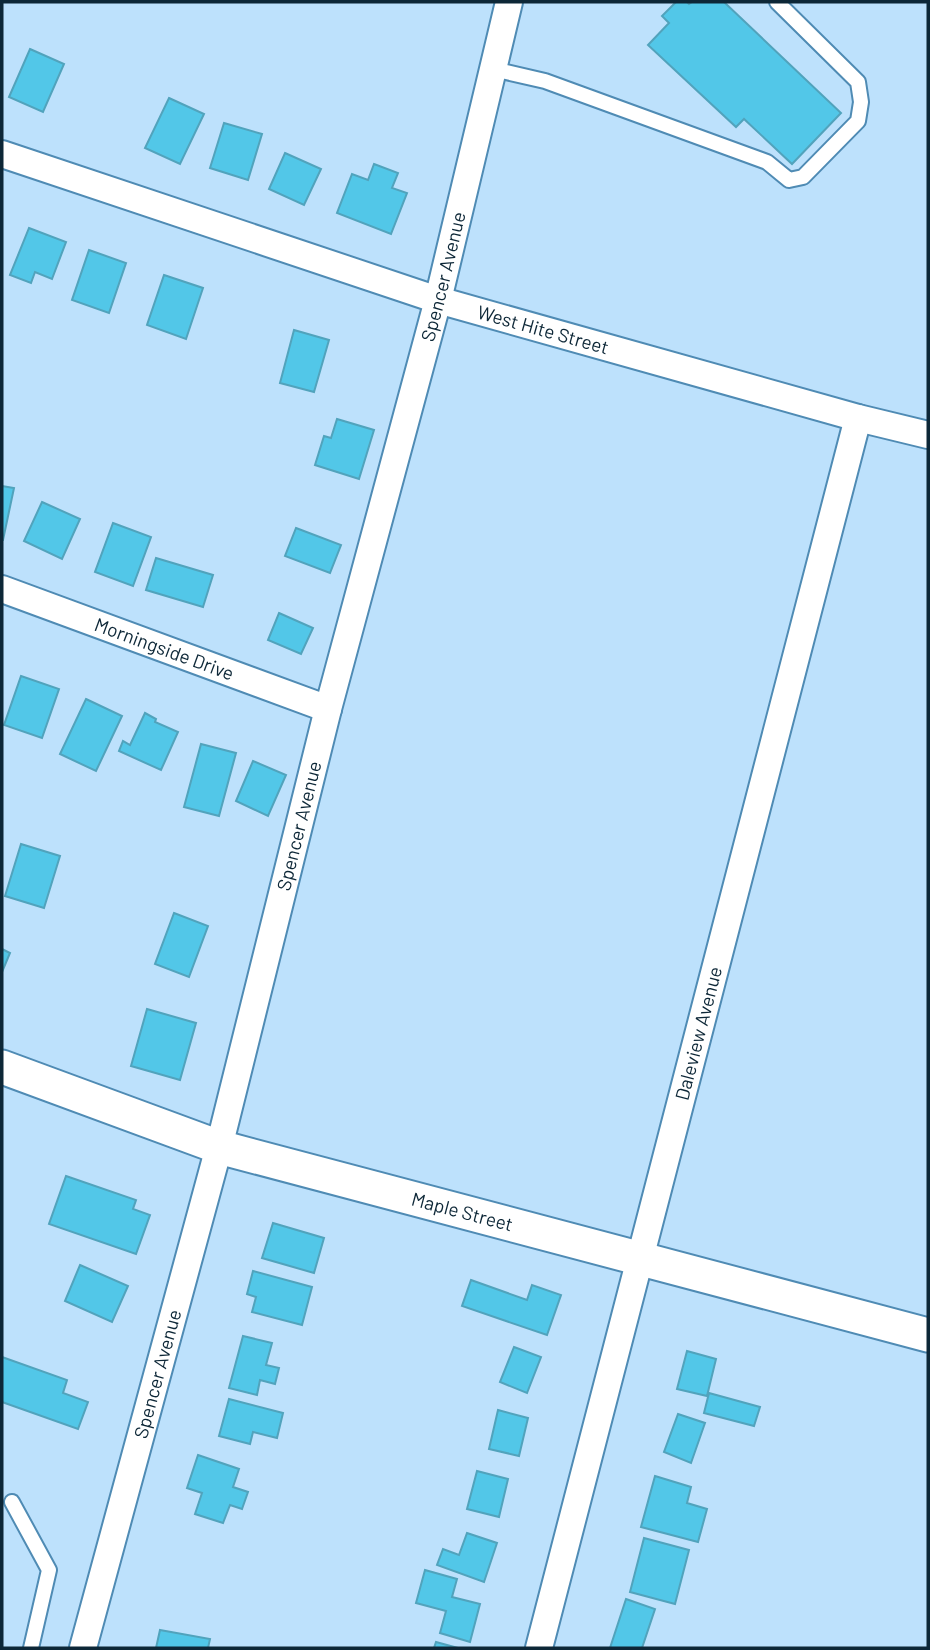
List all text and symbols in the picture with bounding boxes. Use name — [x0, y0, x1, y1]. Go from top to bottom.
street label: Spencer Avenue — [415, 209, 470, 344]
street label: West Hite Street — [475, 300, 612, 358]
street label: Morningside Drive — [92, 612, 237, 684]
street label: Spencer Avenue — [271, 759, 326, 893]
street label: Daleview Avenue — [670, 964, 726, 1103]
street label: Maple Street — [409, 1187, 516, 1235]
street label: Spencer Avenue — [128, 1307, 185, 1441]

